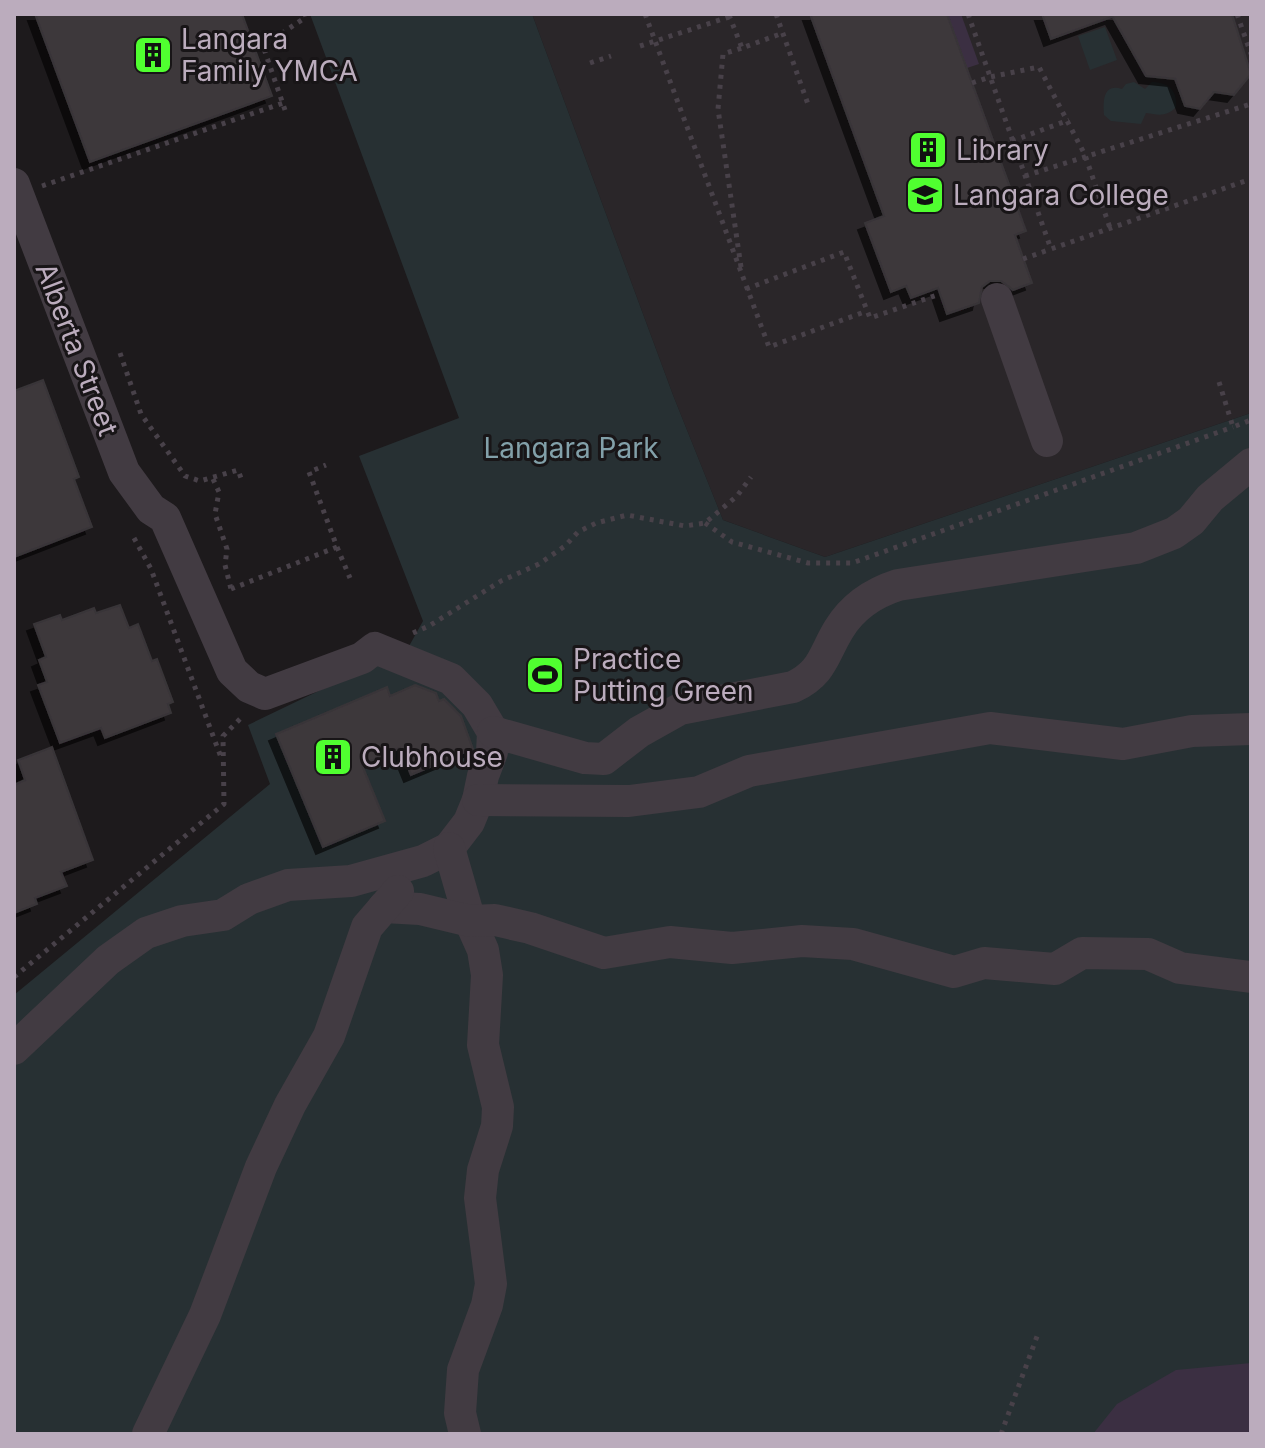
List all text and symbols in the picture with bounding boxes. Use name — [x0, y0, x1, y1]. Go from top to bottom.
place label: Langara Family YMCA — [181, 22, 358, 88]
building icon: Langara Family YMCA — [132, 34, 174, 76]
building icon: Library — [907, 129, 949, 171]
place label: Library — [956, 133, 1049, 167]
school or university icon: Langara College — [904, 174, 946, 216]
place label: Langara College — [953, 178, 1169, 212]
street label: Alberta Street — [28, 258, 126, 440]
park label: Langara Park — [483, 431, 659, 465]
place label: Practice Putting Green — [573, 642, 754, 708]
sports icon: Practice Putting Green — [524, 654, 566, 696]
building icon: Clubhouse — [312, 736, 354, 778]
place label: Clubhouse — [361, 740, 503, 774]

